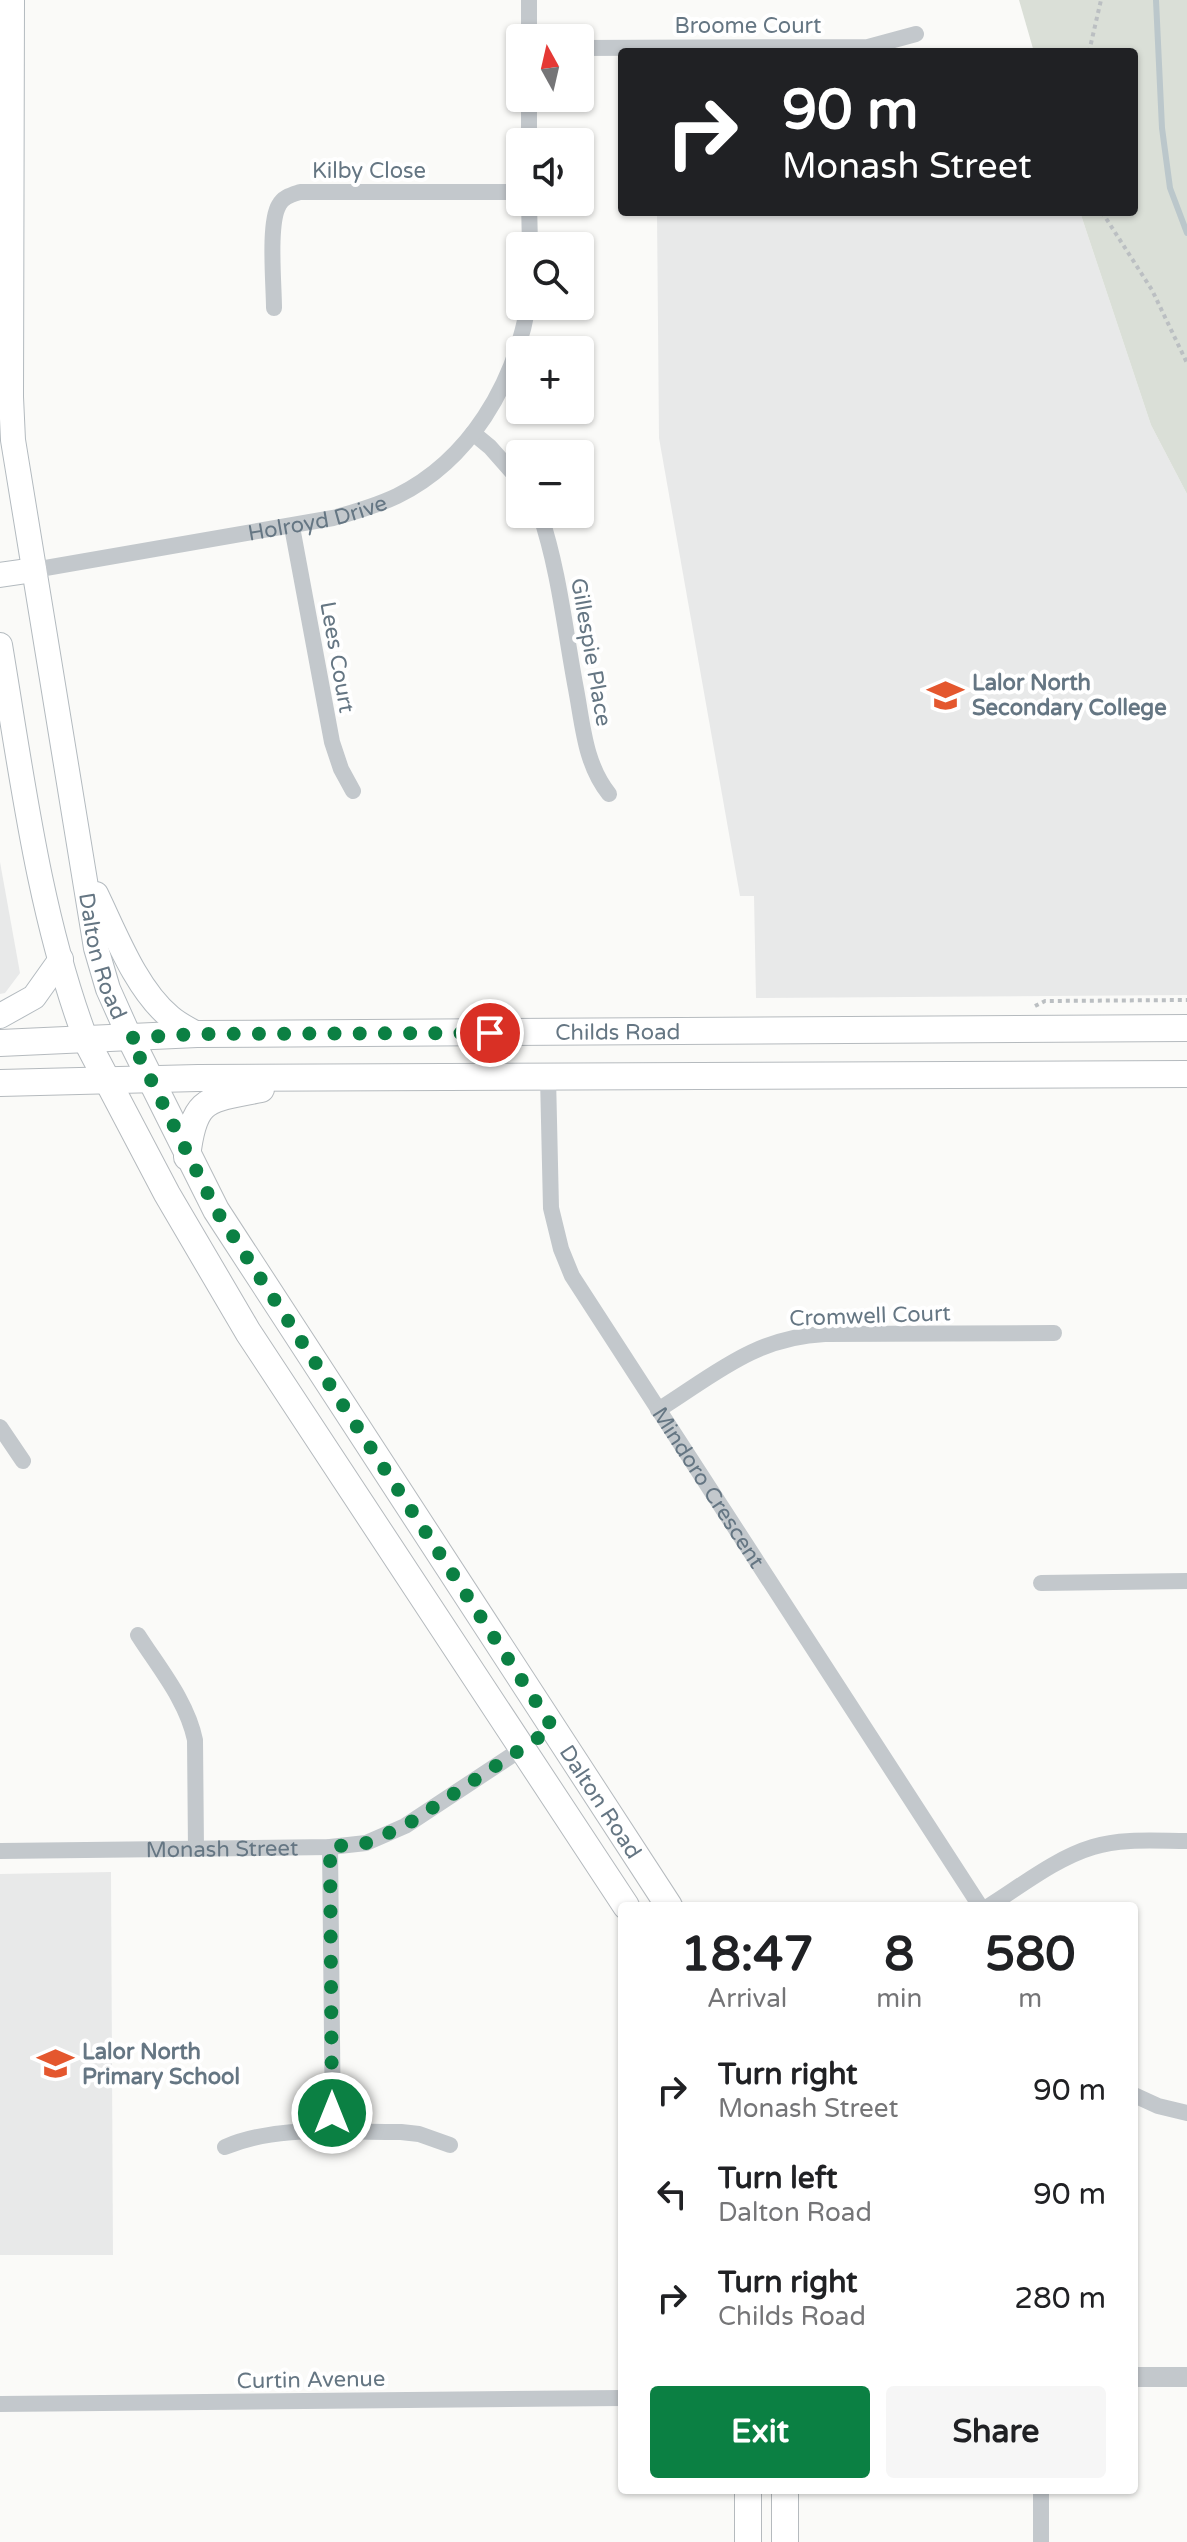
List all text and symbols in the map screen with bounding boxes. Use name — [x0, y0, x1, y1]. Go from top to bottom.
street label: Broome Court — [675, 13, 821, 39]
north arrow — [506, 24, 594, 112]
map controls — [506, 24, 594, 528]
text: 90 m — [782, 77, 918, 144]
icon: right — [650, 80, 754, 184]
button: sound — [506, 128, 594, 216]
text: Monash Street — [782, 145, 1032, 188]
street label: Kilby Close — [312, 158, 426, 184]
button: search — [506, 232, 594, 320]
button: + — [506, 336, 594, 424]
button: − — [506, 440, 594, 528]
street label: Holroyd Drive — [246, 490, 391, 547]
street label: Gillespie Place — [565, 576, 617, 728]
street label: Lees Court — [314, 600, 360, 715]
place label: Lalor North Secondary College — [972, 670, 1167, 721]
school or university icon: Lalor North Secondary College — [927, 676, 965, 714]
street label: Dalton Road — [73, 891, 132, 1024]
pin — [456, 999, 524, 1067]
icon: arrive — [468, 1011, 512, 1055]
street label: Childs Road — [555, 1019, 680, 1046]
street label: Cromwell Court — [789, 1300, 951, 1332]
street label: Mindoro Crescent — [646, 1402, 769, 1573]
street label: Dalton Road — [554, 1740, 647, 1864]
street label: Monash Street — [145, 1835, 299, 1863]
text: 18:47 — [681, 1926, 814, 1984]
text: 8 — [884, 1926, 914, 1984]
text: 580 — [985, 1926, 1075, 1984]
text: Arrival — [707, 1983, 787, 2014]
text: min — [876, 1983, 922, 2014]
text: m — [1018, 1983, 1042, 2014]
place label: Lalor North Primary School — [82, 2039, 240, 2090]
school or university icon: Lalor North Primary School — [37, 2045, 75, 2083]
text: Turn right — [718, 2056, 858, 2093]
icon: right — [650, 2068, 694, 2112]
position arrow — [290, 2071, 374, 2155]
text: 90 m — [1033, 2072, 1106, 2109]
text: Monash Street — [718, 2093, 898, 2124]
text: Turn left — [718, 2160, 837, 2197]
icon: left — [650, 2172, 694, 2216]
text: 90 m — [1033, 2176, 1106, 2213]
text: Dalton Road — [718, 2197, 872, 2228]
text: Turn right — [718, 2264, 858, 2301]
icon: right — [650, 2276, 694, 2320]
text: 280 m — [1014, 2280, 1106, 2317]
text: Childs Road — [718, 2301, 866, 2332]
street label: Curtin Avenue — [236, 2366, 386, 2394]
button: Exit — [650, 2386, 870, 2478]
button: Share — [886, 2386, 1106, 2478]

